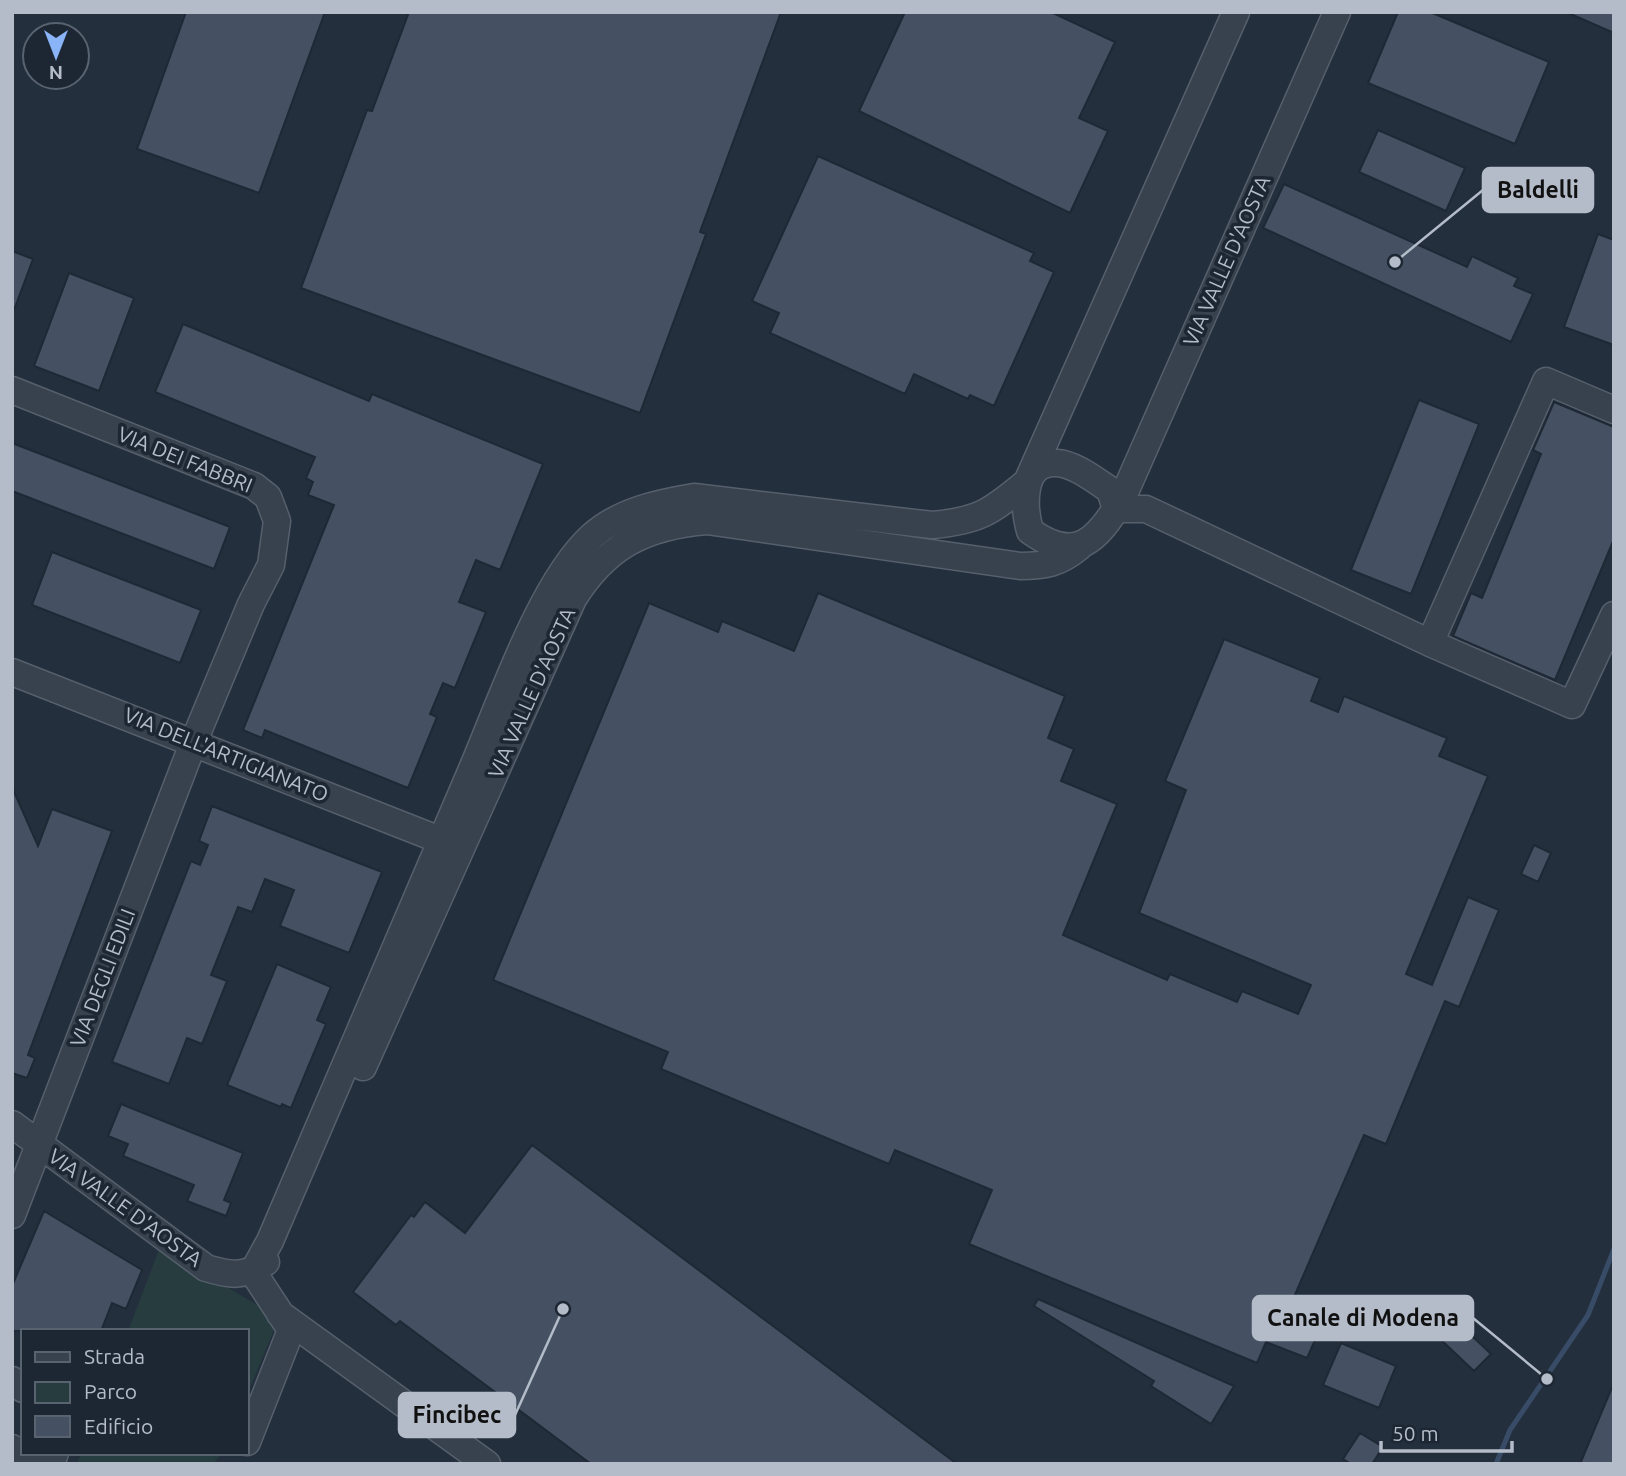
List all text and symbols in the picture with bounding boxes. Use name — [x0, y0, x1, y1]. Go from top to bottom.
north arrow — [21, 21, 91, 91]
text: N — [49, 62, 63, 84]
callout: Baldelli — [1483, 168, 1593, 212]
street label: VIA VALLE D'AOSTA — [1178, 171, 1275, 350]
text: Baldelli — [1497, 177, 1579, 202]
street label: VIA DEI FABBRI — [115, 421, 256, 497]
street label: VIA VALLE D'AOSTA — [483, 603, 580, 782]
street label: VIA DELL'ARTIGIANATO — [121, 702, 332, 806]
street label: VIA DEGLI EDILI — [65, 905, 139, 1050]
street label: VIA VALLE D'AOSTA — [44, 1143, 207, 1271]
callout: Canale di Modena — [1253, 1296, 1473, 1340]
text: Canale di Modena — [1267, 1305, 1459, 1330]
legend — [21, 1329, 248, 1455]
text: Strada — [84, 1344, 145, 1368]
text: Parco — [84, 1379, 137, 1403]
callout: Fincibec — [399, 1393, 515, 1437]
text: Fincibec — [413, 1402, 501, 1427]
scale bar — [1381, 1410, 1512, 1454]
text: Edificio — [84, 1414, 153, 1438]
text: 50 m — [1392, 1421, 1439, 1445]

